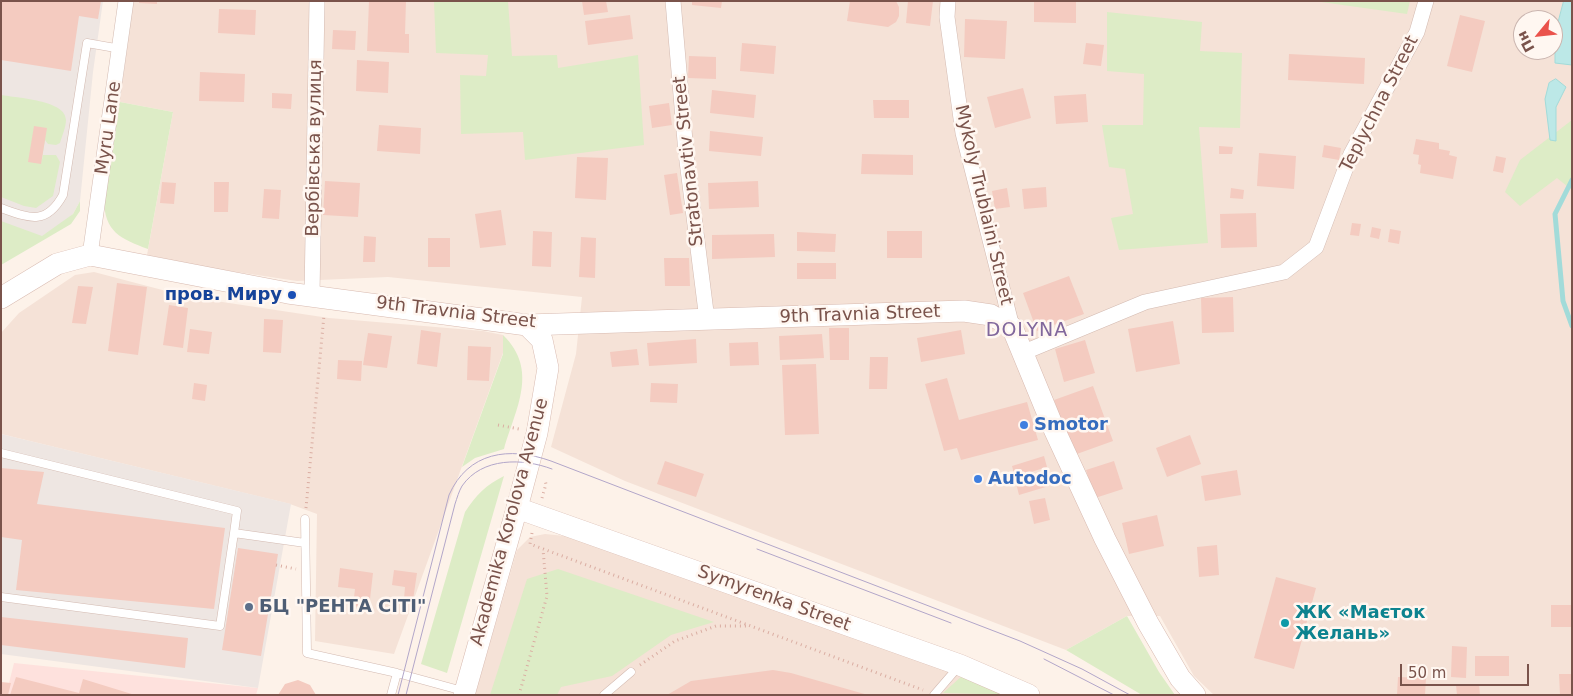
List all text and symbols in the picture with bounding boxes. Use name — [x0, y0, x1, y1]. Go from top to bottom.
north arrow — [1513, 10, 1563, 60]
text: Пн — [1514, 28, 1538, 55]
street label: Teplychna Street — [1336, 32, 1424, 176]
street label: Вербівська вулиця — [303, 59, 327, 237]
street label: Stratonavtiv Street — [669, 75, 709, 247]
street label: Myru Lane — [92, 80, 126, 176]
street label: Mykoly Trublaini Street — [949, 103, 1017, 307]
place label: пров. Миру — [165, 284, 282, 306]
marker: пров. Миру — [286, 289, 298, 301]
street label: 9th Travnia Street — [375, 292, 537, 334]
street label: 9th Travnia Street — [779, 301, 941, 329]
district label: DOLYNA — [985, 320, 1069, 342]
street label: Akademika Korolova Avenue — [466, 396, 554, 648]
place label: Smotor — [1034, 414, 1108, 436]
marker: Smotor — [1018, 419, 1030, 431]
place label: Autodoc — [988, 468, 1072, 490]
marker: Autodoc — [972, 473, 984, 485]
street label: Symyrenka Street — [695, 561, 853, 637]
place label: БЦ "РЕНТА СІТІ" — [259, 596, 426, 618]
marker: БЦ "РЕНТА СІТІ" — [243, 601, 255, 613]
place label: ЖК «Маєток Желань» — [1295, 602, 1425, 644]
marker: ЖК «Маєток Желань» — [1279, 617, 1291, 629]
scale bar — [1403, 654, 1532, 686]
text: 50 m — [1408, 664, 1446, 682]

